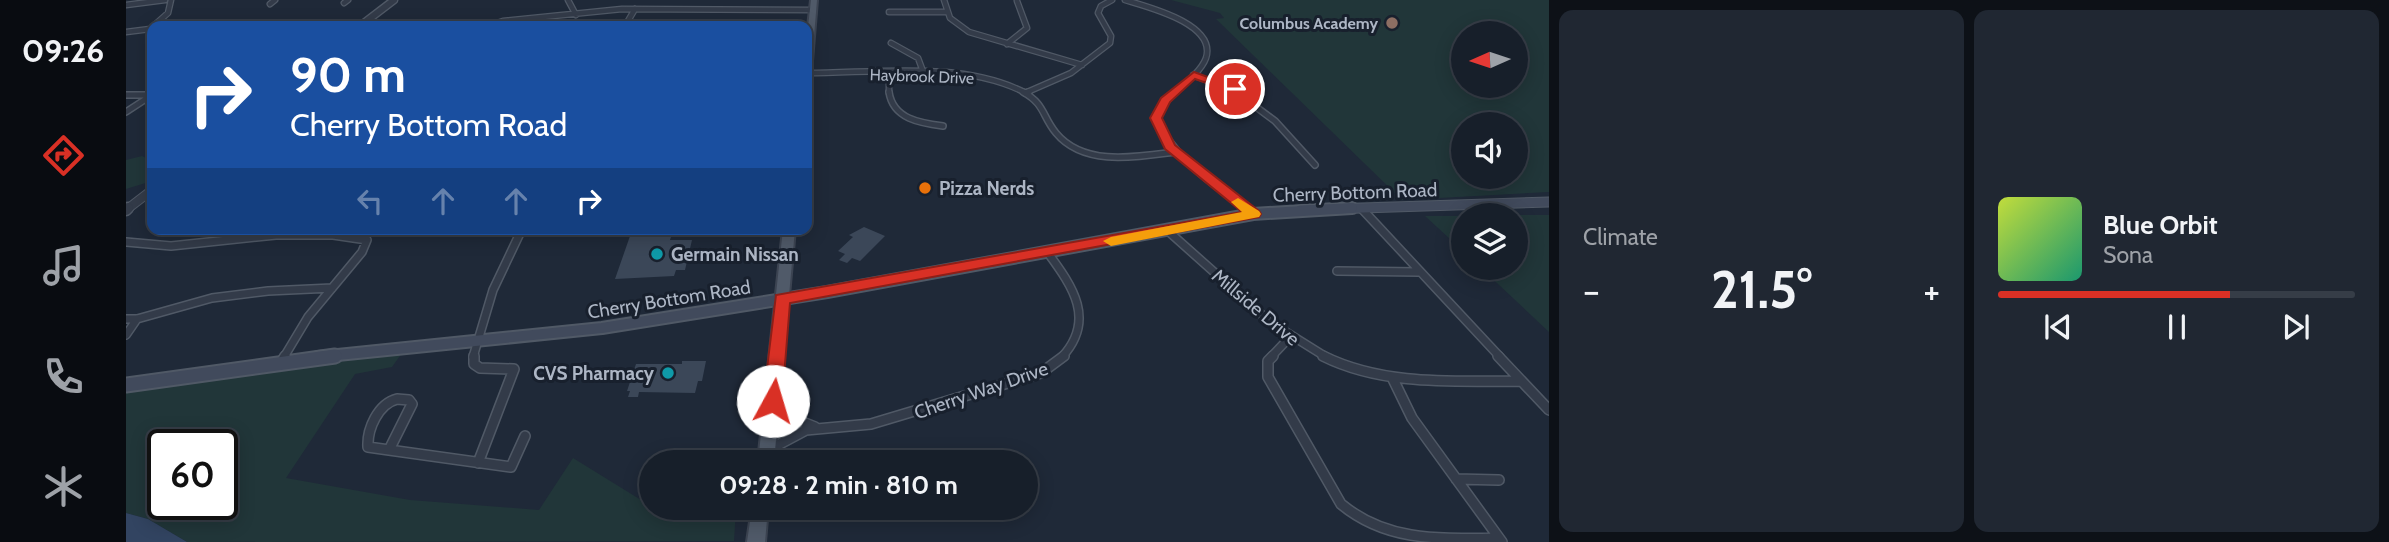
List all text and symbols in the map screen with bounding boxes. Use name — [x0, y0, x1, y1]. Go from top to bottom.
place label: Columbus Academy — [1239, 14, 1378, 33]
marker: Columbus Academy — [1384, 15, 1400, 31]
north arrow — [1451, 21, 1528, 98]
map controls — [1451, 21, 1528, 280]
text: 09:26 — [22, 31, 104, 70]
text: 90 m — [290, 45, 406, 104]
icon: right — [175, 49, 266, 140]
pin — [1205, 59, 1265, 119]
street label: Haybrook Drive — [869, 65, 975, 88]
icon: arrive — [1216, 70, 1254, 108]
text: Cherry Bottom Road — [290, 105, 567, 144]
button: sound — [1451, 112, 1528, 189]
icon: directions — [39, 131, 88, 180]
place label: Pizza Nerds — [939, 177, 1034, 200]
street label: Cherry Bottom Road — [1272, 178, 1438, 207]
marker: Pizza Nerds — [917, 180, 933, 196]
icon: left — [351, 182, 389, 220]
icon: ahead — [424, 182, 462, 220]
icon: ahead — [497, 182, 535, 220]
icon: right — [570, 182, 608, 220]
button: layers — [1451, 203, 1528, 280]
text: Blue Orbit — [2103, 209, 2218, 241]
text: Climate — [1583, 223, 1658, 251]
icon: music — [39, 241, 88, 290]
text: Sona — [2103, 241, 2153, 269]
place label: Germain Nissan — [671, 243, 799, 266]
marker: Germain Nissan — [649, 246, 665, 262]
text: 21.5° — [1711, 258, 1812, 321]
street label: Millside Drive — [1207, 264, 1304, 351]
text: − — [1583, 267, 1600, 314]
text: + — [1923, 267, 1940, 314]
street label: Cherry Bottom Road — [586, 275, 752, 324]
icon: previous — [2039, 308, 2077, 346]
icon: pause — [2158, 308, 2196, 346]
icon: next — [2277, 308, 2315, 346]
icon: phone — [39, 352, 88, 401]
street label: Cherry Way Drive — [911, 357, 1051, 424]
place label: CVS Pharmacy — [533, 362, 655, 385]
position arrow — [736, 364, 810, 438]
marker: CVS Pharmacy — [660, 365, 676, 381]
speed limit sign: 60 — [147, 429, 238, 520]
icon: climate — [39, 462, 88, 511]
text: 09:28 · 2 min · 810 m — [719, 469, 958, 501]

